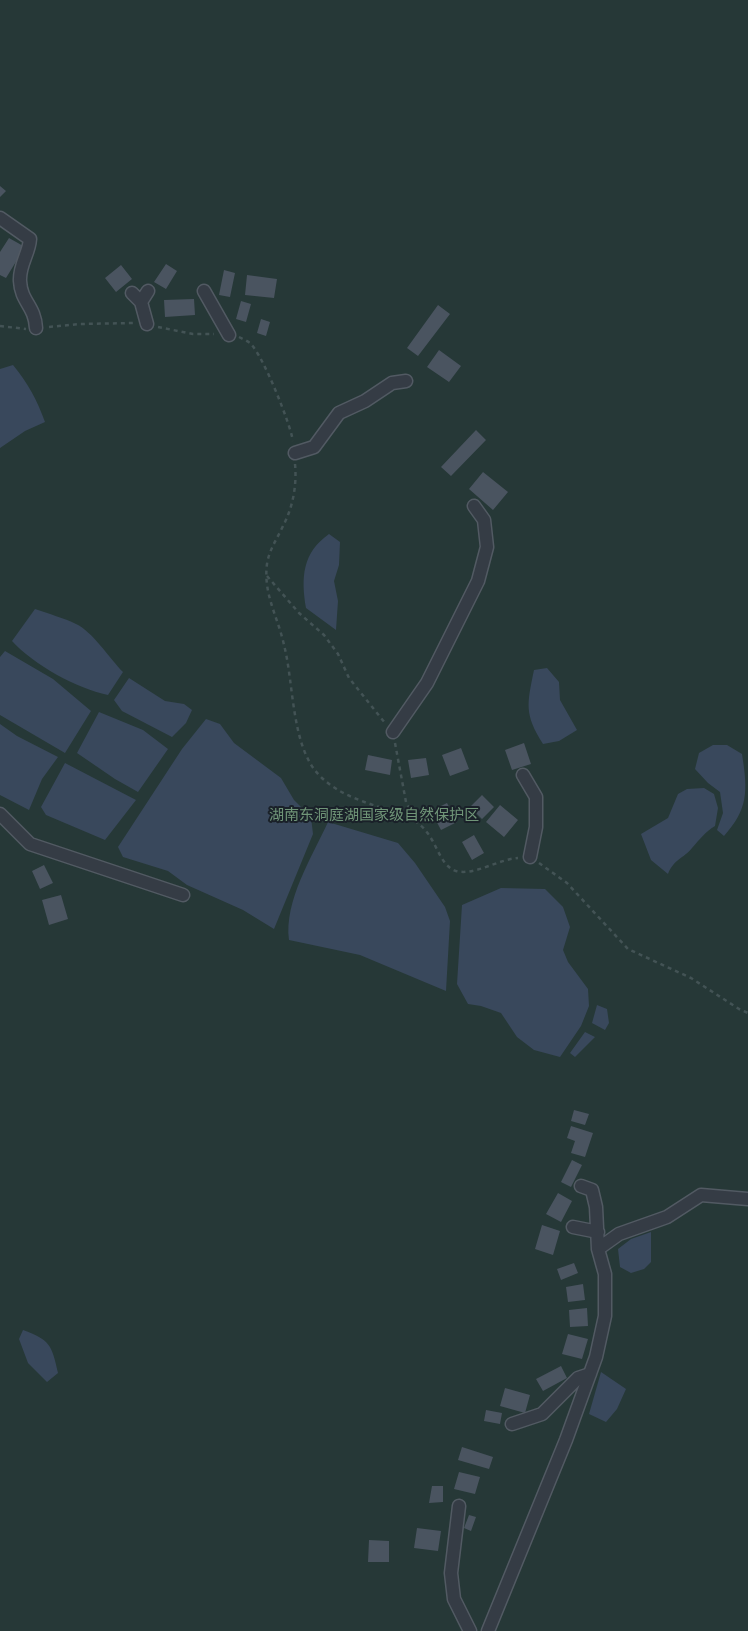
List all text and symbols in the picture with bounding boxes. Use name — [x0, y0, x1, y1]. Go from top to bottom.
park label: 湖南东洞庭湖国家级自然保护区 — [269, 807, 479, 825]

